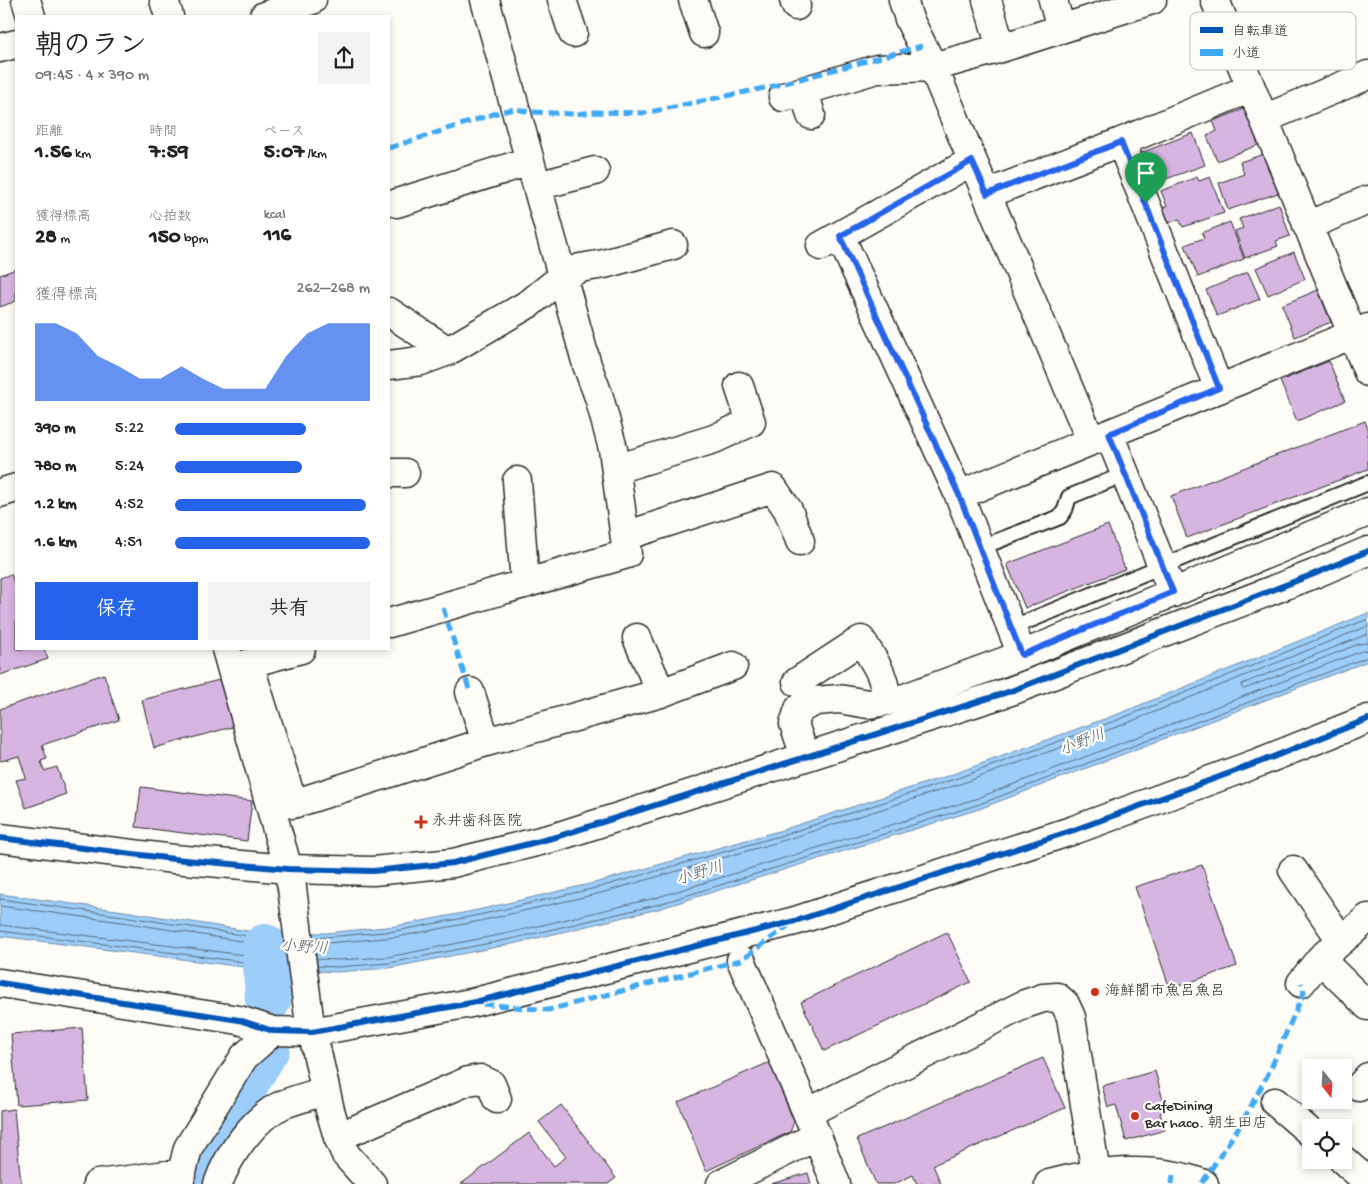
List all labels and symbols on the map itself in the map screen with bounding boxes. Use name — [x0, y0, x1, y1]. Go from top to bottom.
legend — [1190, 12, 1356, 70]
text: 自転車道 — [1232, 24, 1288, 41]
text: 小道 — [1232, 46, 1260, 63]
pin — [1125, 152, 1167, 203]
water label: 小野川 — [1057, 725, 1109, 762]
place label: 永井歯科医院 — [432, 812, 522, 831]
marker: 永井歯科医院 — [414, 815, 428, 829]
water label: 小野川 — [674, 858, 726, 891]
water label: 小野川 — [279, 937, 329, 960]
place label: 海鮮闇市魚呂魚呂 — [1105, 982, 1225, 1001]
marker: 海鮮闇市魚呂魚呂 — [1089, 986, 1101, 998]
north arrow — [1302, 1059, 1352, 1109]
place label: CafeDining Bar haco. 朝生田店 — [1144, 1098, 1267, 1133]
marker: CafeDining Bar haco. 朝生田店 — [1129, 1110, 1141, 1122]

